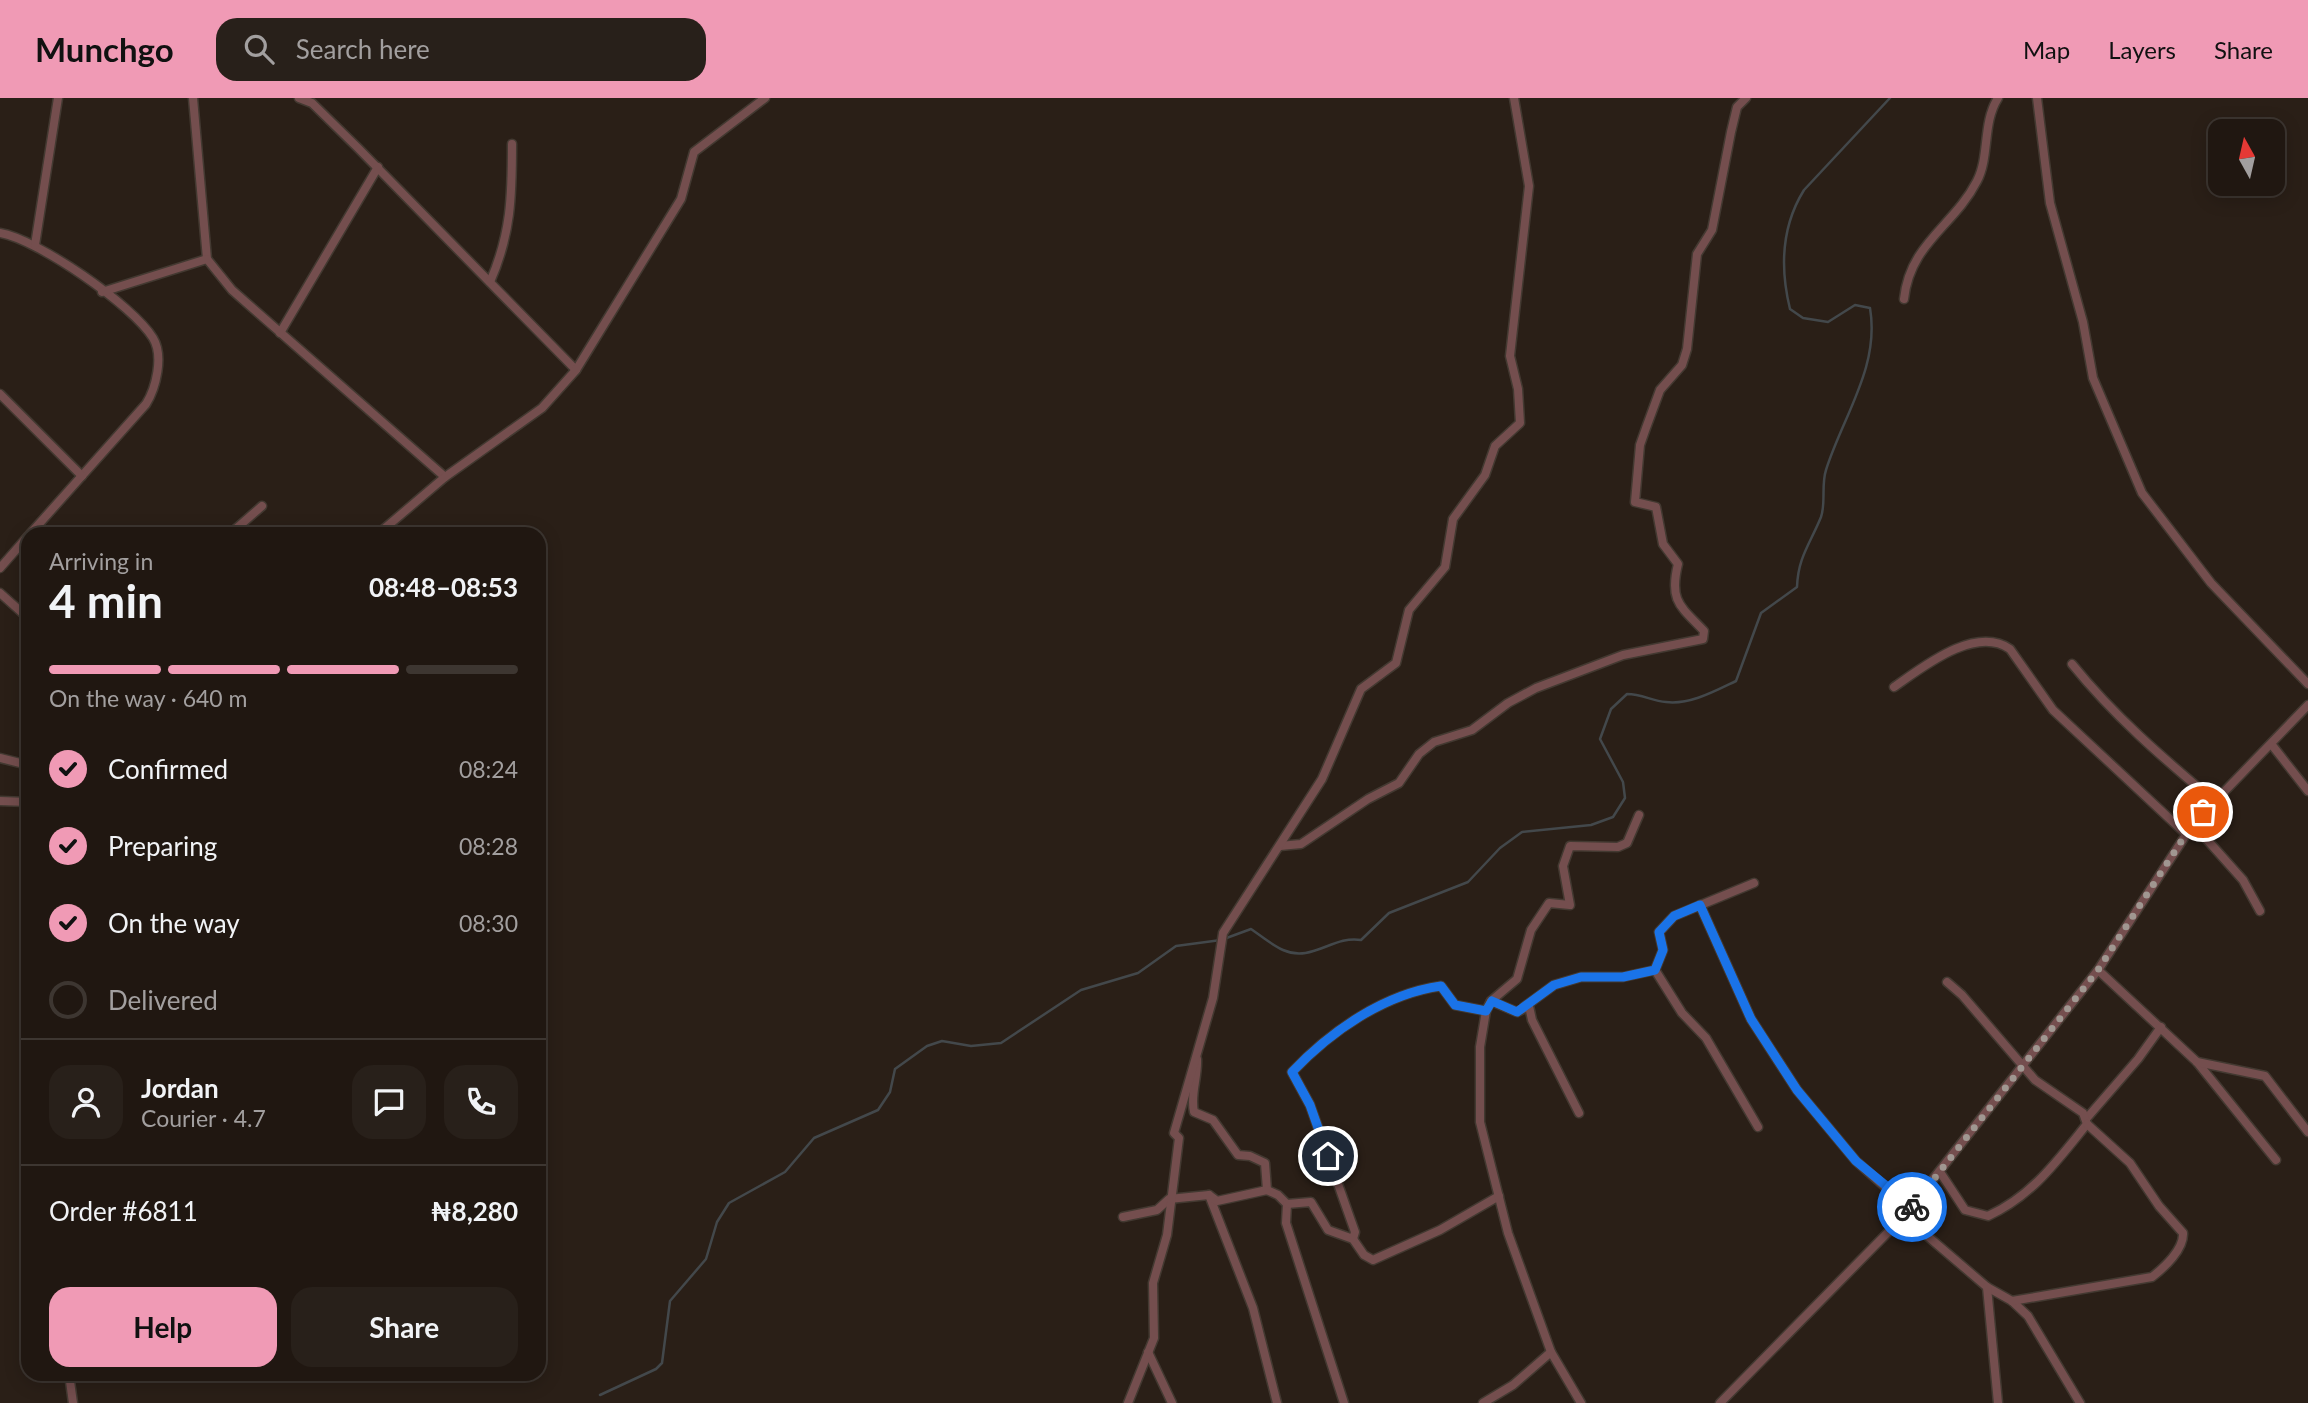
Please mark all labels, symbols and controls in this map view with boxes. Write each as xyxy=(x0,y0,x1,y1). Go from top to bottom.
search box xyxy=(216,18,706,81)
text: Munchgo xyxy=(35,29,174,69)
icon: search xyxy=(240,30,278,68)
text: Search here xyxy=(296,33,430,65)
text: Map xyxy=(2023,35,2070,64)
text: Layers xyxy=(2108,35,2176,64)
text: Share xyxy=(2214,35,2273,64)
north arrow xyxy=(2208,119,2286,196)
map controls xyxy=(2208,119,2285,196)
text: Arriving in xyxy=(49,547,153,575)
text: 08:48–08:53 xyxy=(369,571,518,603)
text: 4 min xyxy=(49,573,163,628)
text: On the way · 640 m xyxy=(49,684,248,712)
icon: check xyxy=(49,750,87,788)
text: Confirmed xyxy=(108,753,228,785)
text: 08:24 xyxy=(459,755,518,783)
pin xyxy=(2173,782,2233,842)
icon: bag xyxy=(2184,793,2222,831)
icon: check xyxy=(49,827,87,865)
text: Preparing xyxy=(108,830,217,862)
text: 08:28 xyxy=(459,832,518,860)
icon: check xyxy=(49,904,87,942)
text: On the way xyxy=(108,907,240,939)
text: 08:30 xyxy=(459,909,518,937)
text: Delivered xyxy=(108,984,218,1016)
button: person xyxy=(49,1065,123,1139)
button: chat xyxy=(352,1065,426,1139)
button: phone xyxy=(444,1065,518,1139)
text: Jordan xyxy=(141,1072,219,1104)
text: Courier · 4.7 xyxy=(141,1104,266,1132)
pin xyxy=(1298,1126,1358,1186)
icon: home xyxy=(1309,1137,1347,1175)
courier xyxy=(1877,1172,1947,1242)
icon: bike xyxy=(1893,1188,1931,1226)
text: Order #6811 xyxy=(49,1195,198,1227)
text: ₦8,280 xyxy=(431,1195,518,1227)
button: Help xyxy=(49,1287,277,1367)
button: Share xyxy=(291,1287,518,1367)

